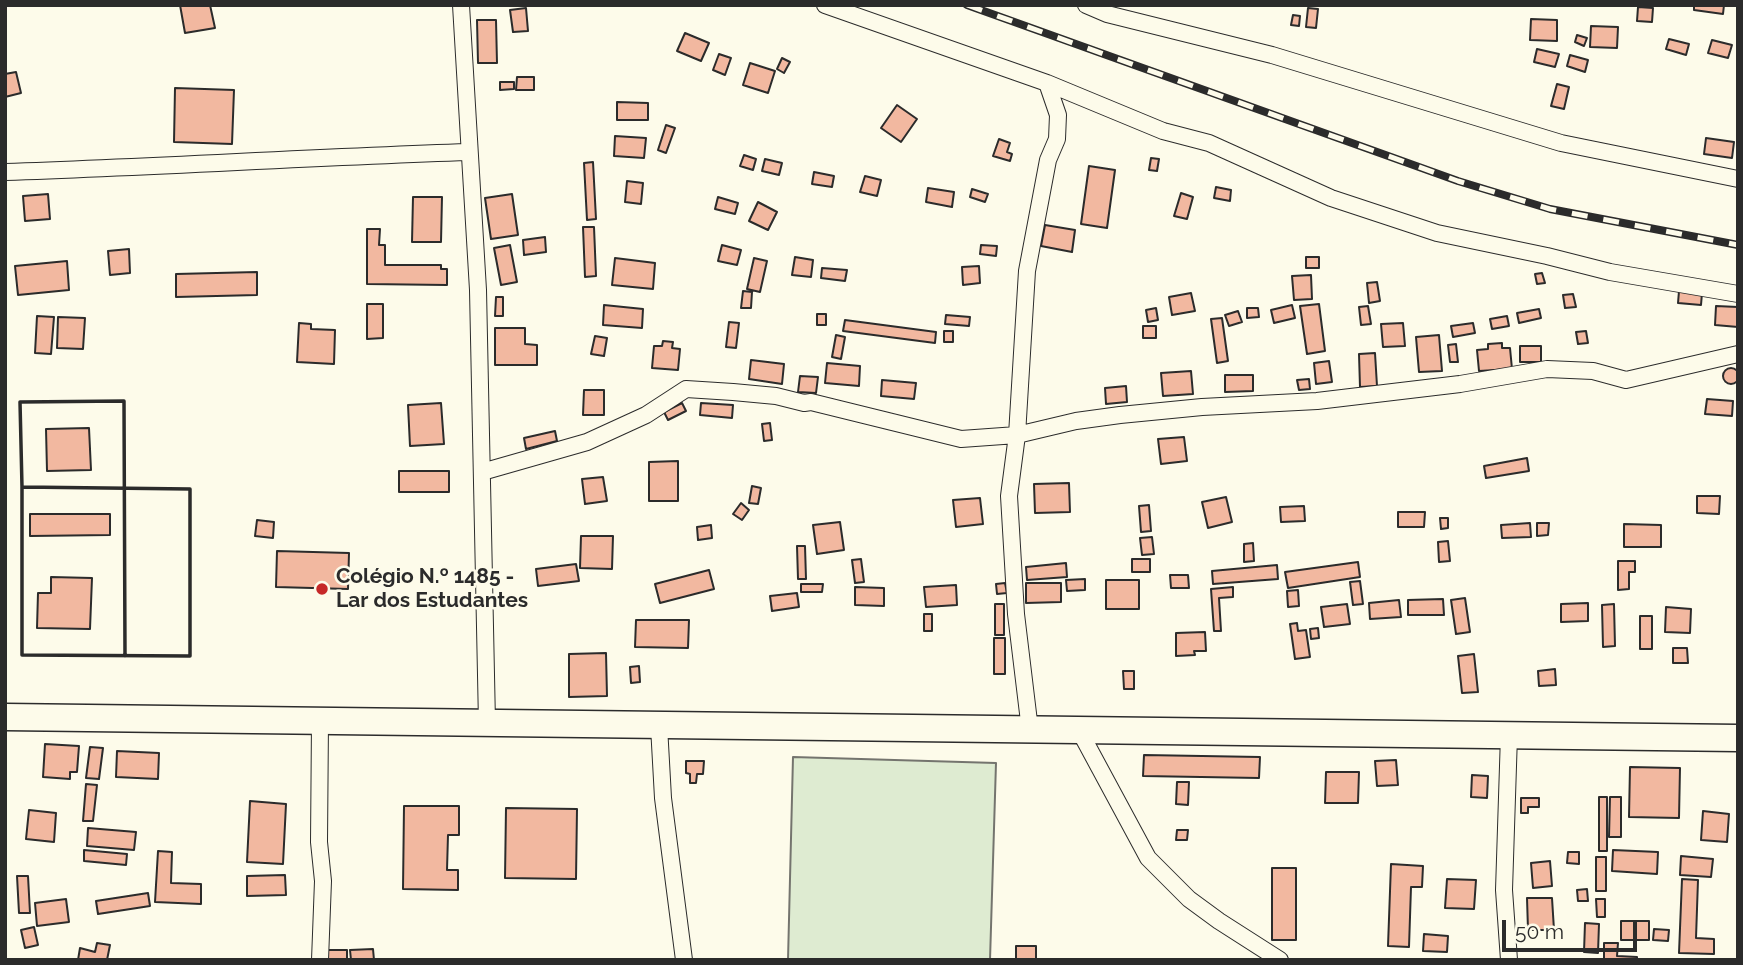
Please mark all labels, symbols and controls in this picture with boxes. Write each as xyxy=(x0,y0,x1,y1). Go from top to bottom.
place label: Colégio N.º 1485 - Lar dos Estudantes xyxy=(336,564,528,614)
marker: Colégio N.º 1485 - Lar dos Estudantes xyxy=(314,581,330,597)
scale bar xyxy=(1505,906,1640,950)
text: 50 m xyxy=(1515,919,1564,944)

